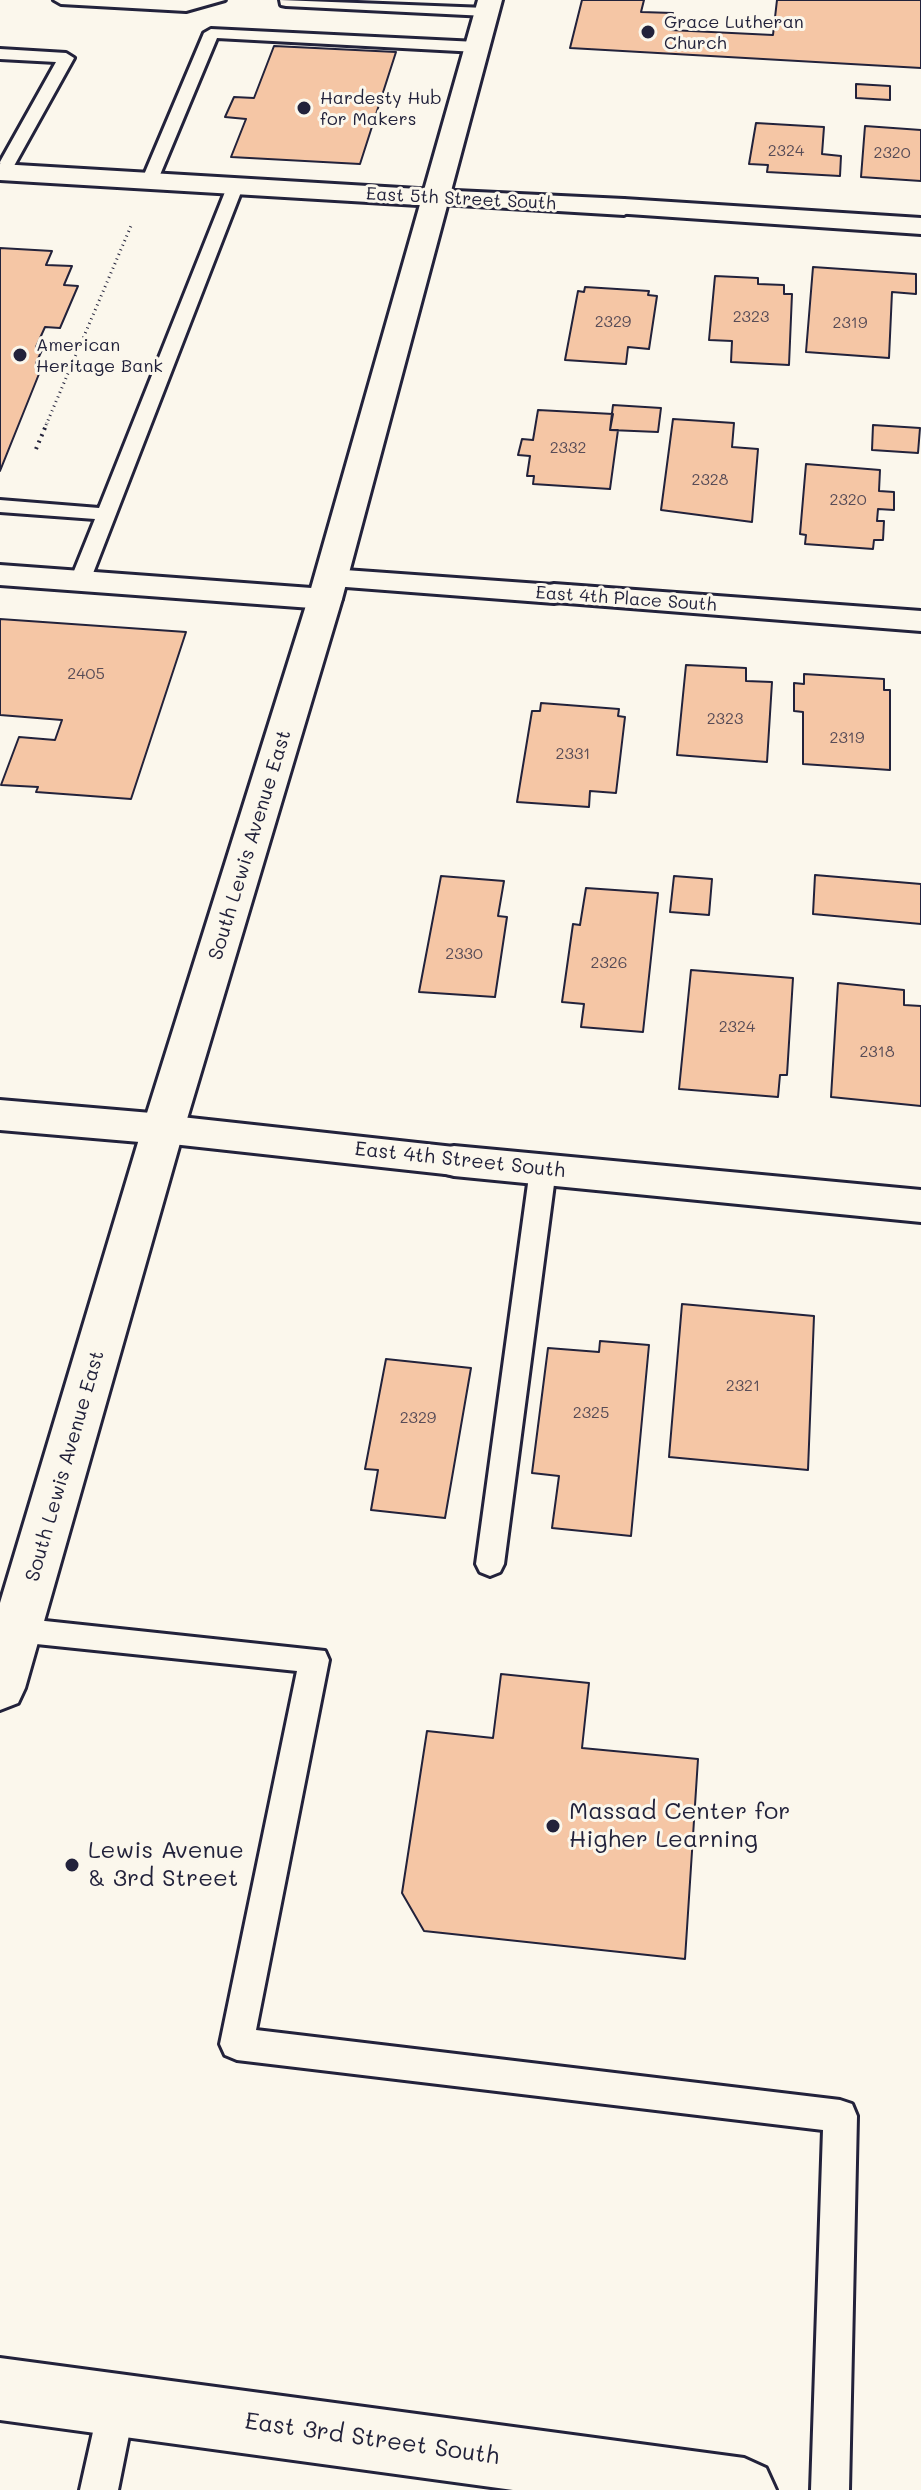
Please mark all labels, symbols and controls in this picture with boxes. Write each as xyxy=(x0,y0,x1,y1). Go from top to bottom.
place label: Grace Lutheran Church xyxy=(664,11,804,54)
marker: Grace Lutheran Church xyxy=(639,23,657,41)
place label: Hardesty Hub for Makers xyxy=(320,87,442,130)
marker: Hardesty Hub for Makers xyxy=(295,99,313,117)
house number: 2324 xyxy=(768,141,804,161)
house number: 2320 xyxy=(873,143,911,163)
street label: East 5th Street South xyxy=(366,183,556,215)
house number: 2323 xyxy=(733,307,769,327)
house number: 2329 xyxy=(595,312,631,332)
house number: 2319 xyxy=(833,313,867,333)
place label: American Heritage Bank xyxy=(36,334,163,376)
marker: American Heritage Bank xyxy=(11,346,29,364)
house number: 2332 xyxy=(550,438,586,458)
house number: 2328 xyxy=(692,470,728,490)
house number: 2320 xyxy=(829,490,867,510)
street label: East 4th Place South xyxy=(535,582,717,616)
house number: 2405 xyxy=(67,664,105,684)
house number: 2323 xyxy=(707,709,743,729)
street label: South Lewis Avenue East xyxy=(204,727,296,963)
house number: 2319 xyxy=(830,728,864,748)
house number: 2331 xyxy=(556,744,590,764)
house number: 2330 xyxy=(445,944,483,964)
house number: 2326 xyxy=(591,953,627,973)
house number: 2324 xyxy=(719,1017,755,1037)
house number: 2318 xyxy=(859,1042,895,1062)
street label: East 4th Street South xyxy=(354,1137,566,1183)
street label: South Lewis Avenue East xyxy=(20,1348,110,1584)
house number: 2321 xyxy=(726,1376,760,1396)
house number: 2325 xyxy=(573,1403,609,1423)
house number: 2329 xyxy=(400,1408,436,1428)
place label: Massad Center for Higher Learning xyxy=(569,1798,790,1854)
marker: Massad Center for Higher Learning xyxy=(544,1817,562,1835)
place label: Lewis Avenue & 3rd Street xyxy=(88,1837,244,1893)
marker: Lewis Avenue & 3rd Street xyxy=(63,1856,81,1874)
street label: East 3rd Street South xyxy=(243,2407,501,2471)

